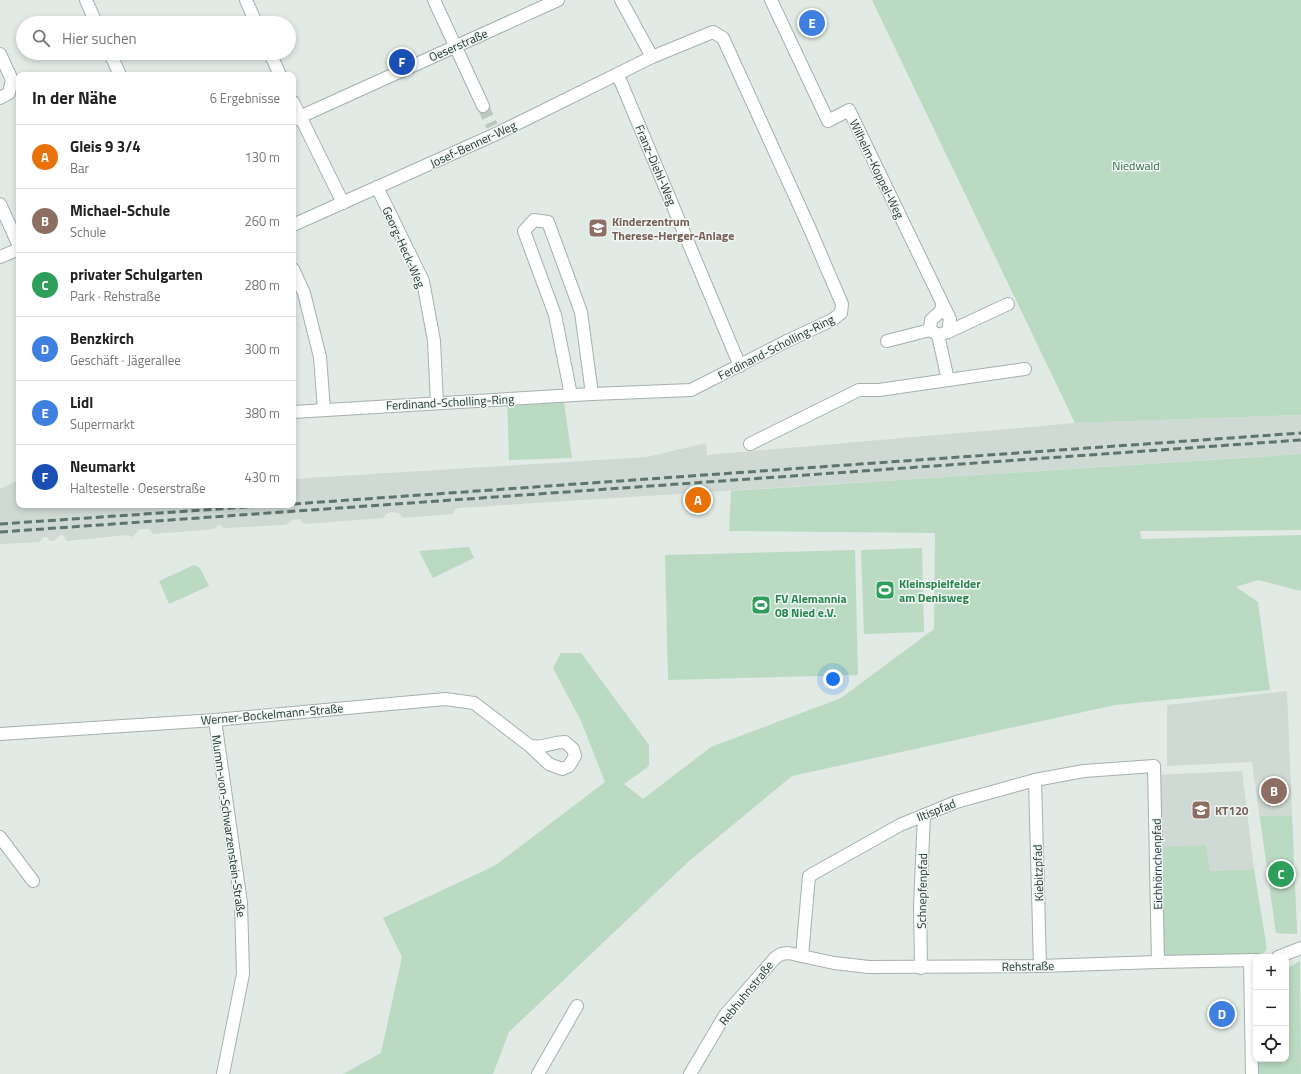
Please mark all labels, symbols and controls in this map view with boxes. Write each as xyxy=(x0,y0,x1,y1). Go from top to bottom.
pin: E xyxy=(799,8,825,38)
search box xyxy=(16,16,296,60)
street label: Oeserstraße xyxy=(426,24,490,66)
icon: search xyxy=(30,27,52,49)
text: Hier suchen xyxy=(62,27,137,50)
pin: F xyxy=(389,47,415,77)
text: In der Nähe xyxy=(32,85,117,111)
text: 6 Ergebnisse xyxy=(210,88,280,108)
street label: Josef-Benner-Weg xyxy=(426,116,520,172)
street label: Wilhelm-Koppel-Weg xyxy=(845,116,909,222)
street label: Franz-Diehl-Weg xyxy=(630,122,682,208)
text: Gleis 9 3/4 xyxy=(70,135,141,158)
text: A xyxy=(41,147,49,167)
text: 130 m xyxy=(244,147,280,167)
park label: Niedwald xyxy=(1112,156,1160,175)
text: Bar xyxy=(70,158,89,178)
text: Michael-Schule xyxy=(70,199,170,222)
street label: Georg-Heck-Weg xyxy=(378,203,430,291)
text: B xyxy=(41,211,49,231)
text: 260 m xyxy=(244,211,280,231)
place label: Kinderzentrum Therese-Herger-Anlage xyxy=(612,212,734,245)
school or university icon: Kinderzentrum Therese-Herger-Anlage xyxy=(587,217,609,239)
text: Schule xyxy=(70,222,106,242)
text: privater Schulgarten xyxy=(70,263,203,286)
text: C xyxy=(41,275,49,295)
text: 280 m xyxy=(244,275,280,295)
text: Park · Rehstraße xyxy=(70,286,161,306)
street label: Ferdinand-Scholling-Ring xyxy=(715,309,837,385)
text: Benzkirch xyxy=(70,327,134,350)
text: D xyxy=(41,339,49,359)
text: 300 m xyxy=(244,339,280,359)
text: Geschäft · Jägerallee xyxy=(70,350,181,370)
street label: Ferdinand-Scholling-Ring xyxy=(385,389,515,415)
text: Lidl xyxy=(70,391,93,414)
text: E xyxy=(41,403,49,423)
text: 380 m xyxy=(244,403,280,423)
text: Supermarkt xyxy=(70,414,135,434)
text: Neumarkt xyxy=(70,455,135,478)
text: F xyxy=(42,467,48,487)
text: 430 m xyxy=(244,467,280,487)
text: Haltestelle · Oeserstraße xyxy=(70,478,206,498)
pin: A xyxy=(685,485,711,515)
place label: Kleinspielfelder am Denisweg xyxy=(899,574,981,607)
sports icon: Kleinspielfelder am Denisweg xyxy=(874,579,896,601)
place label: FV Alemannia 08 Nied e.V. xyxy=(775,589,847,622)
sports icon: FV Alemannia 08 Nied e.V. xyxy=(750,594,772,616)
your location xyxy=(823,669,843,689)
street label: Werner-Bockelmann-Straße xyxy=(200,698,344,730)
street label: Mumm-von-Schwarzenstein-Straße xyxy=(207,734,251,918)
pin: B xyxy=(1261,776,1287,806)
street label: Iltispfad xyxy=(914,794,958,826)
school or university icon: KT120 xyxy=(1190,799,1212,821)
place label: KT120 xyxy=(1215,801,1249,820)
street label: Eichhörnchenpfad xyxy=(1147,818,1167,910)
street label: Kiebitzpfad xyxy=(1028,844,1048,902)
street label: Schnepfenpfad xyxy=(912,853,932,929)
pin: C xyxy=(1268,859,1294,889)
map controls xyxy=(1253,954,1289,1062)
button: + xyxy=(1253,954,1289,990)
street label: Rehstraße xyxy=(1001,956,1055,976)
street label: Rebhuhnstraße xyxy=(714,957,778,1029)
button: − xyxy=(1253,990,1289,1026)
pin: D xyxy=(1209,999,1235,1029)
button: locate xyxy=(1253,1026,1289,1062)

